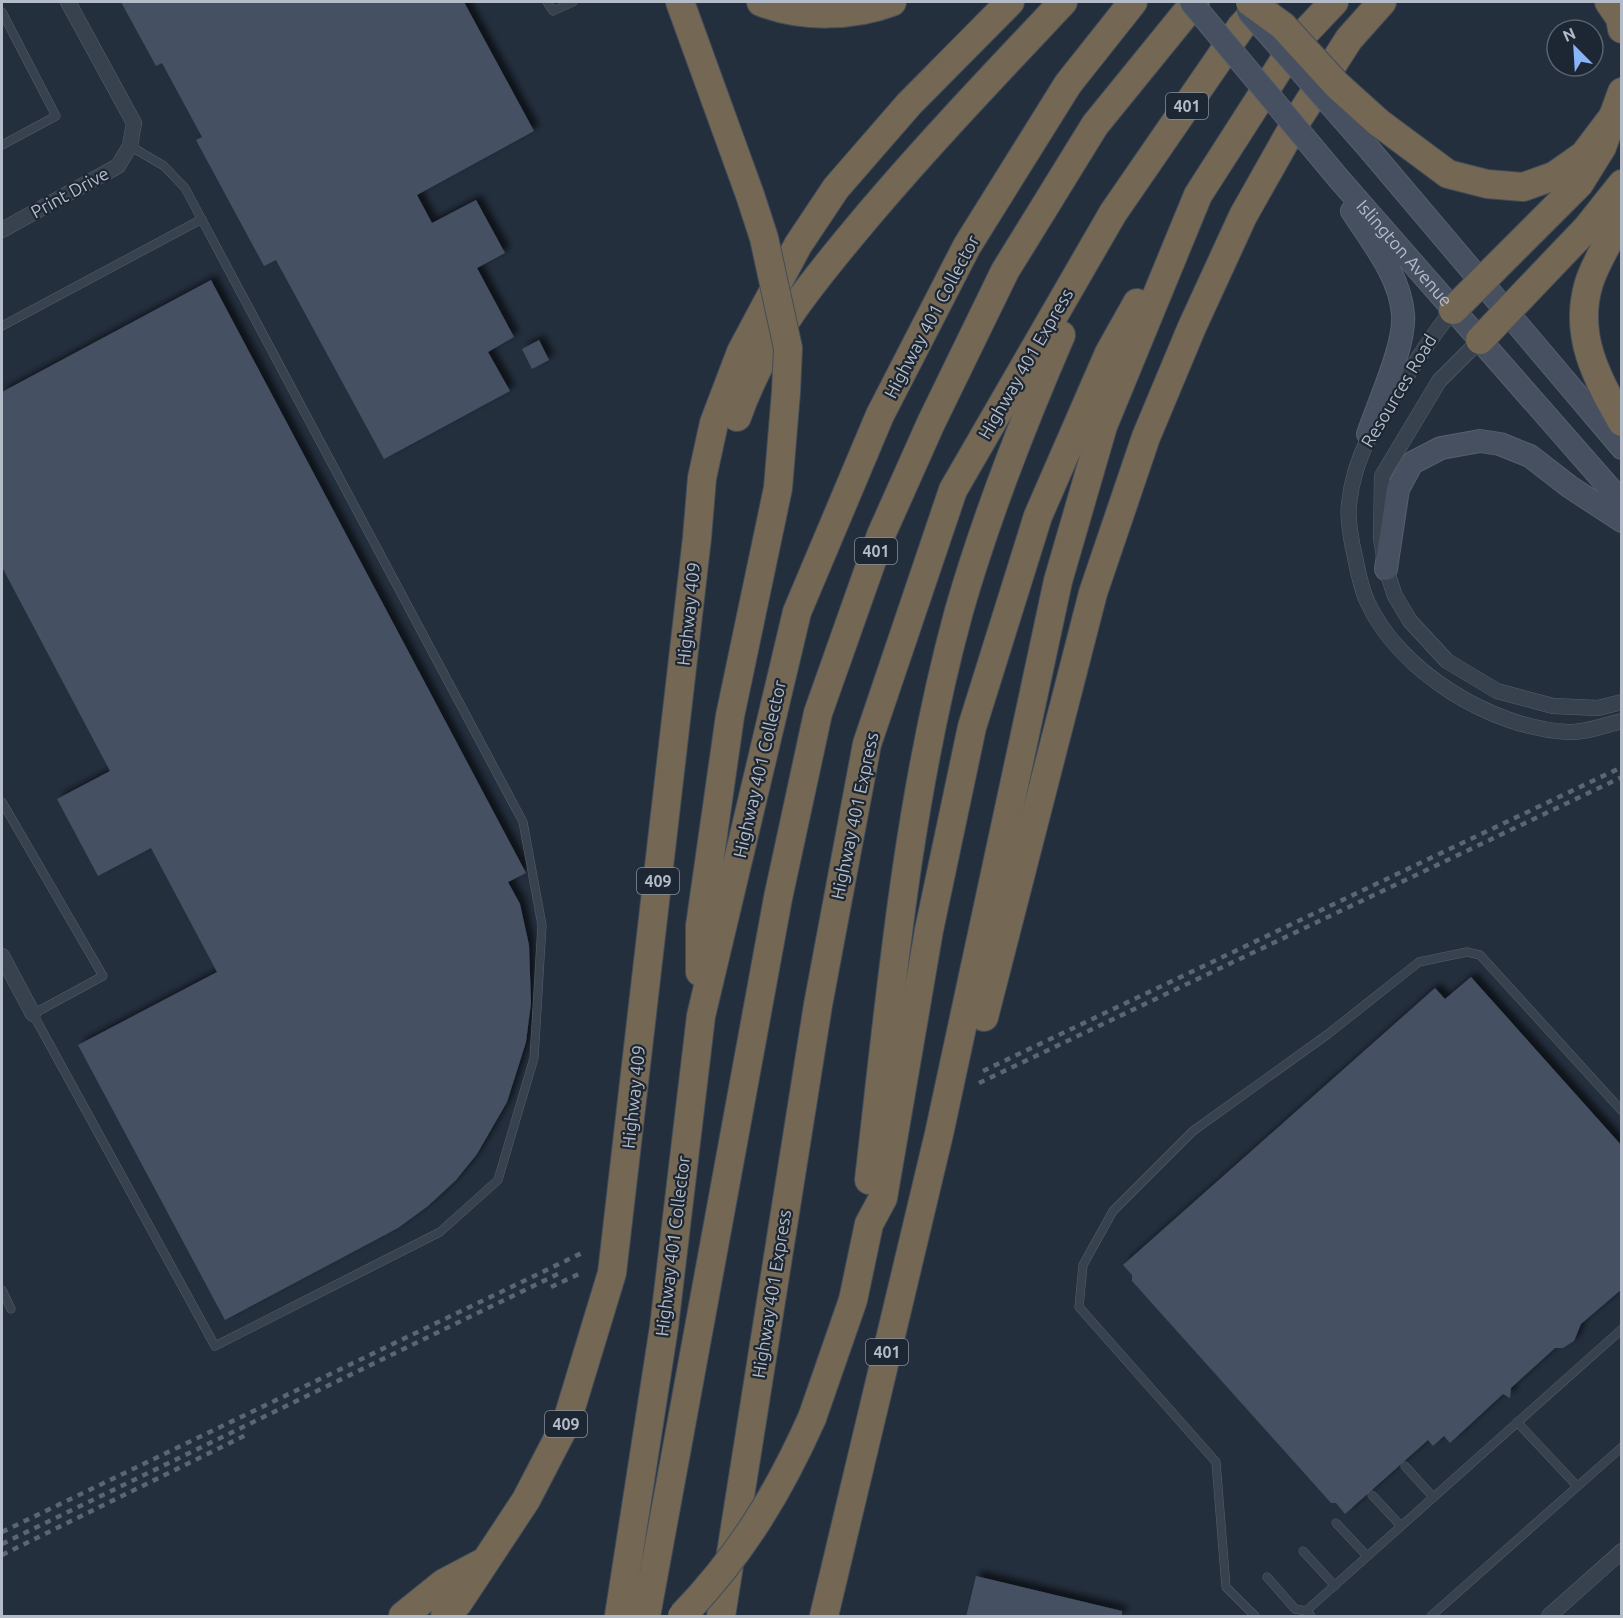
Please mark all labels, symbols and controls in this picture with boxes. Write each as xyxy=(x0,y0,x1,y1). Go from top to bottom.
north arrow xyxy=(1545,18,1605,78)
text: N xyxy=(1560,24,1578,45)
road number: 401 xyxy=(1166,93,1208,119)
street label: Print Drive xyxy=(27,163,112,222)
street label: Islington Avenue xyxy=(1353,196,1457,310)
street label: Highway 401 Collector xyxy=(880,231,983,401)
street label: Highway 401 Express xyxy=(974,285,1076,442)
street label: Resources Road xyxy=(1357,330,1440,451)
road number: 401 xyxy=(855,538,897,564)
street label: Highway 409 xyxy=(673,561,703,667)
street label: Highway 401 Collector xyxy=(729,678,789,860)
street label: Highway 401 Express xyxy=(827,730,882,901)
road number: 409 xyxy=(637,868,679,894)
street label: Highway 409 xyxy=(618,1044,648,1150)
street label: Highway 401 Collector xyxy=(651,1154,693,1337)
street label: Highway 401 Express xyxy=(748,1208,794,1380)
road number: 401 xyxy=(866,1339,908,1365)
road number: 409 xyxy=(545,1411,587,1437)

